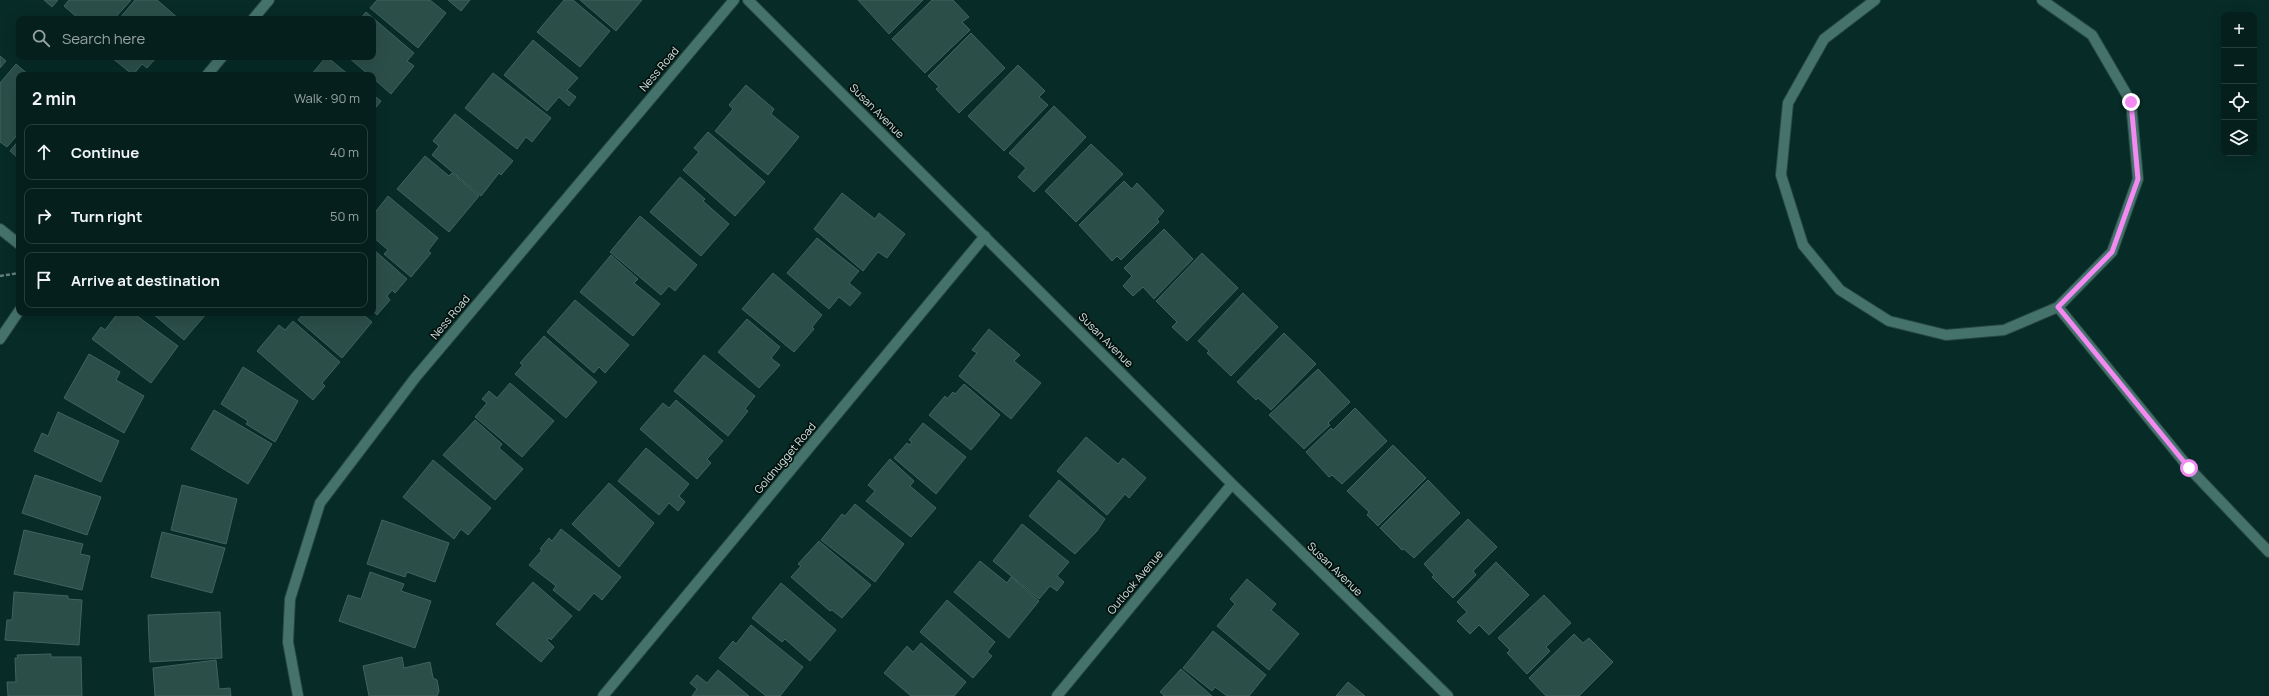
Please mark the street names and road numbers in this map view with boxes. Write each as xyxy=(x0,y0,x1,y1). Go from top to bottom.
street label: Ness Road xyxy=(636,43,682,94)
street label: Susan Avenue xyxy=(847,80,908,142)
street label: Ness Road xyxy=(427,291,473,342)
street label: Susan Avenue xyxy=(1076,309,1137,371)
street label: Goldnugget Road xyxy=(750,419,819,496)
street label: Susan Avenue xyxy=(1304,538,1367,599)
street label: Outlook Avenue xyxy=(1103,546,1166,617)

